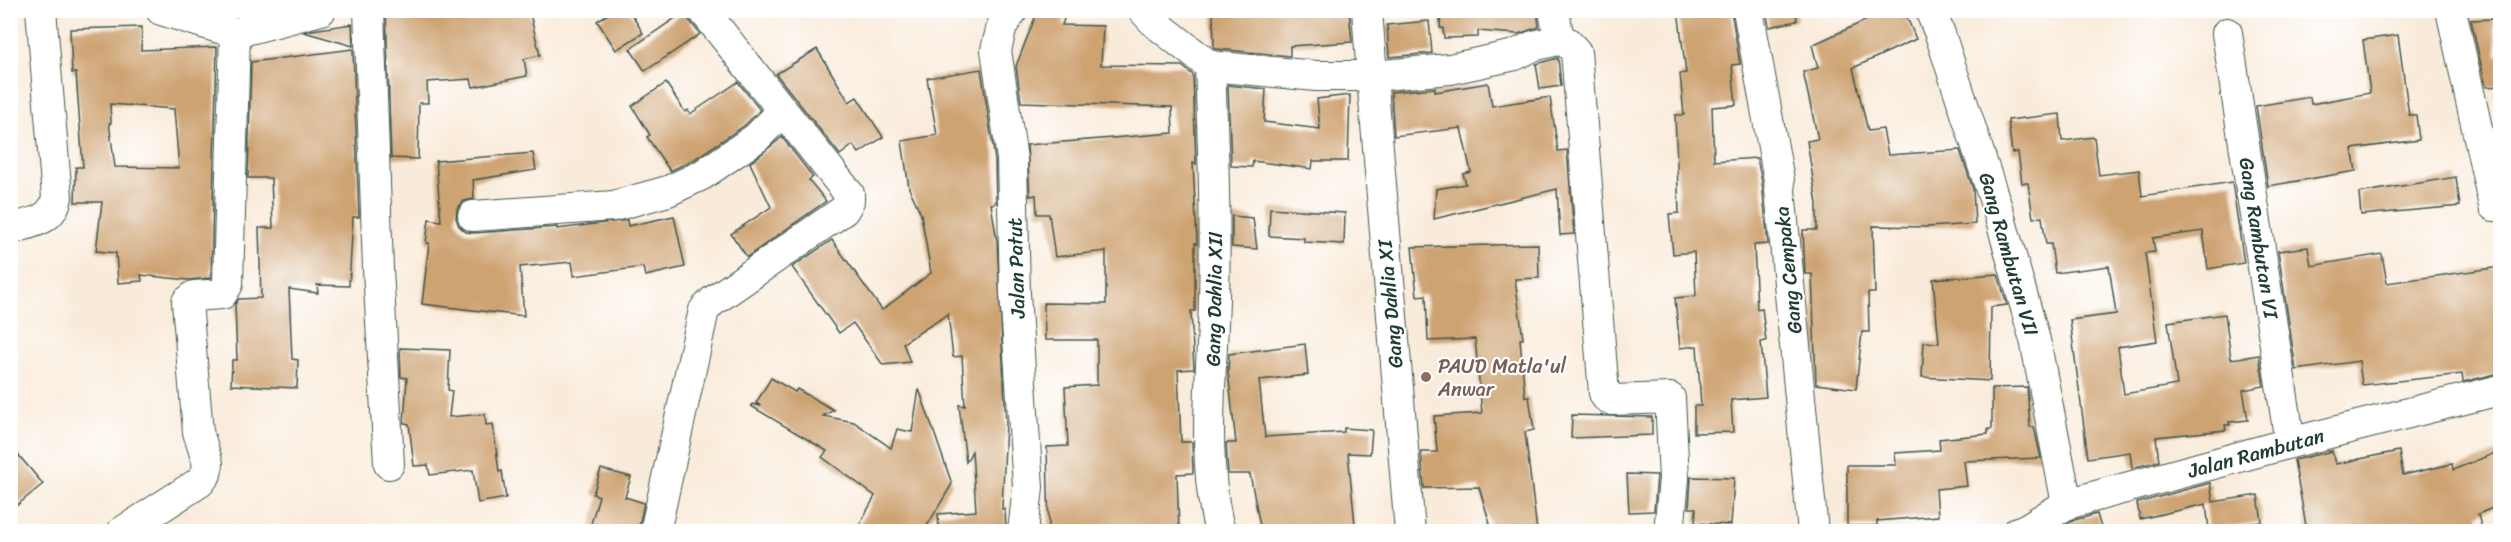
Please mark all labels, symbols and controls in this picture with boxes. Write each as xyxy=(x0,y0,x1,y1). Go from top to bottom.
street label: Gang Rambutan VI xyxy=(2229,155,2289,322)
street label: Gang Rambutan VII xyxy=(1968,168,2049,340)
street label: Gang Cempaka xyxy=(1764,204,1813,335)
street label: Jalan Patut xyxy=(997,217,1036,320)
street label: Gang Dahlia XII xyxy=(1196,231,1233,367)
street label: Gang Dahlia XI xyxy=(1367,237,1414,370)
place label: PAUD Matla'ul Anwar xyxy=(1437,349,1567,407)
marker: PAUD Matla'ul Anwar xyxy=(1419,370,1433,384)
street label: Jalan Rambutan xyxy=(2183,418,2328,489)

